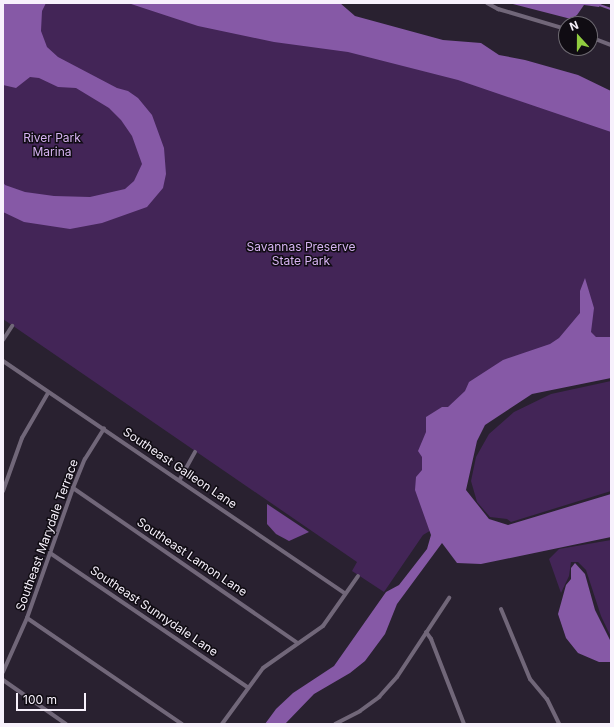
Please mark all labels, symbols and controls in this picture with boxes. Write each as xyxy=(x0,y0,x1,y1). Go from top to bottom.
north arrow xyxy=(558,16,598,56)
text: N xyxy=(568,18,580,34)
park label: River Park Marina xyxy=(23,131,81,159)
park label: Savannas Preserve State Park xyxy=(247,240,355,268)
street label: Southeast Galleon Lane xyxy=(120,424,240,512)
street label: Southeast Marydale Terrace xyxy=(13,457,81,613)
street label: Southeast Lamon Lane xyxy=(134,515,250,599)
street label: Southeast Sunnydale Lane xyxy=(87,563,221,659)
scale bar xyxy=(18,685,88,711)
text: 100 m xyxy=(23,692,57,707)

